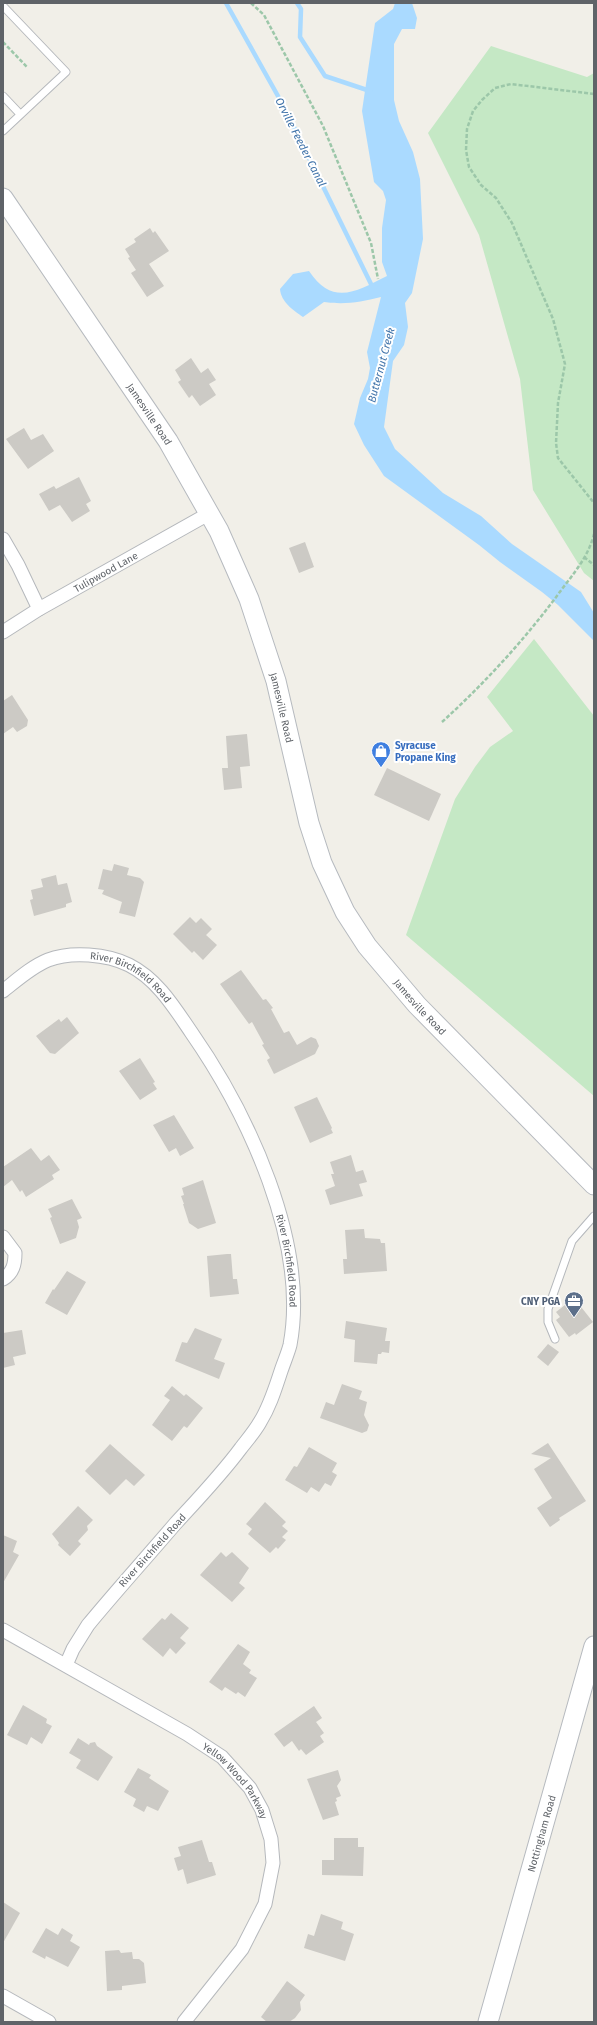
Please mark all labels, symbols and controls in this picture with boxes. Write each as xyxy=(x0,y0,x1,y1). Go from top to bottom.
water label: Orville Feeder Canal xyxy=(272,95,329,189)
water label: Butternut Creek xyxy=(365,326,398,404)
street label: Jamesville Road xyxy=(124,381,174,447)
street label: Tulipwood Lane xyxy=(72,550,140,595)
street label: Jamesville Road xyxy=(267,671,295,744)
shop icon: Syracuse Propane King xyxy=(370,740,392,768)
place label: Syracuse Propane King xyxy=(395,740,456,764)
street label: River Birchfield Road xyxy=(90,950,173,1005)
street label: Jamesville Road xyxy=(391,977,448,1038)
street label: River Birchfield Road xyxy=(273,1213,299,1308)
office icon: CNY PGA xyxy=(563,1290,585,1318)
place label: CNY PGA xyxy=(521,1296,561,1308)
street label: River Birchfield Road xyxy=(117,1512,189,1590)
street label: Yellow Wood Parkway xyxy=(200,1741,269,1820)
street label: Nottingham Road xyxy=(526,1794,559,1874)

